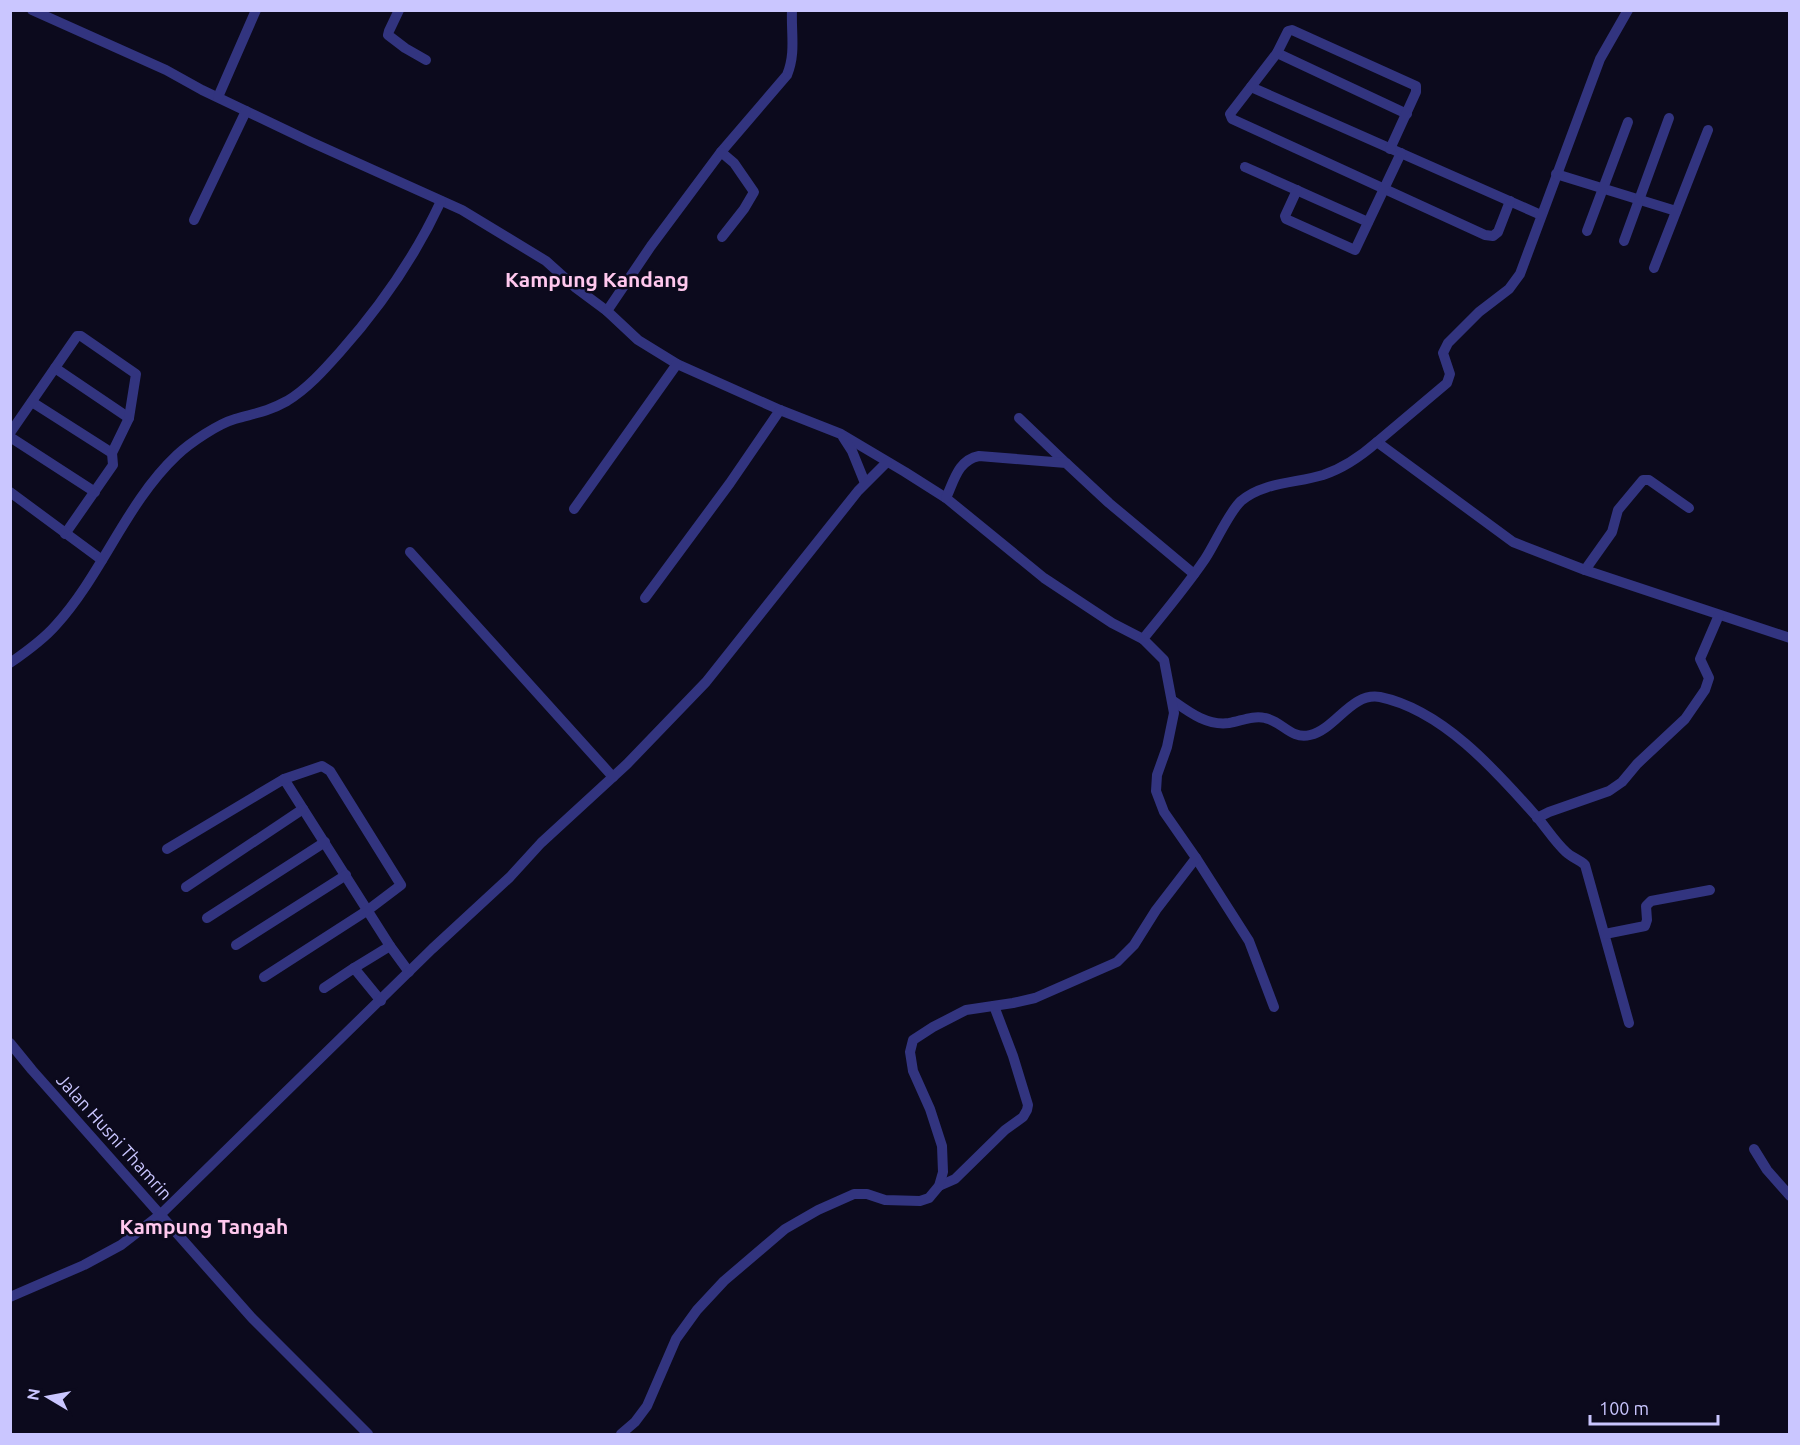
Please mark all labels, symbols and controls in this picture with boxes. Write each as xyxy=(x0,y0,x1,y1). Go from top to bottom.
district label: Kampung Kandang xyxy=(505,267,689,291)
street label: Jalan Husni Thamrin xyxy=(53,1069,177,1203)
district label: Kampung Tangah xyxy=(120,1214,288,1238)
north arrow xyxy=(18,1367,78,1427)
text: N xyxy=(23,1387,43,1402)
scale bar xyxy=(1590,1388,1718,1426)
text: 100 m xyxy=(1599,1398,1649,1418)

